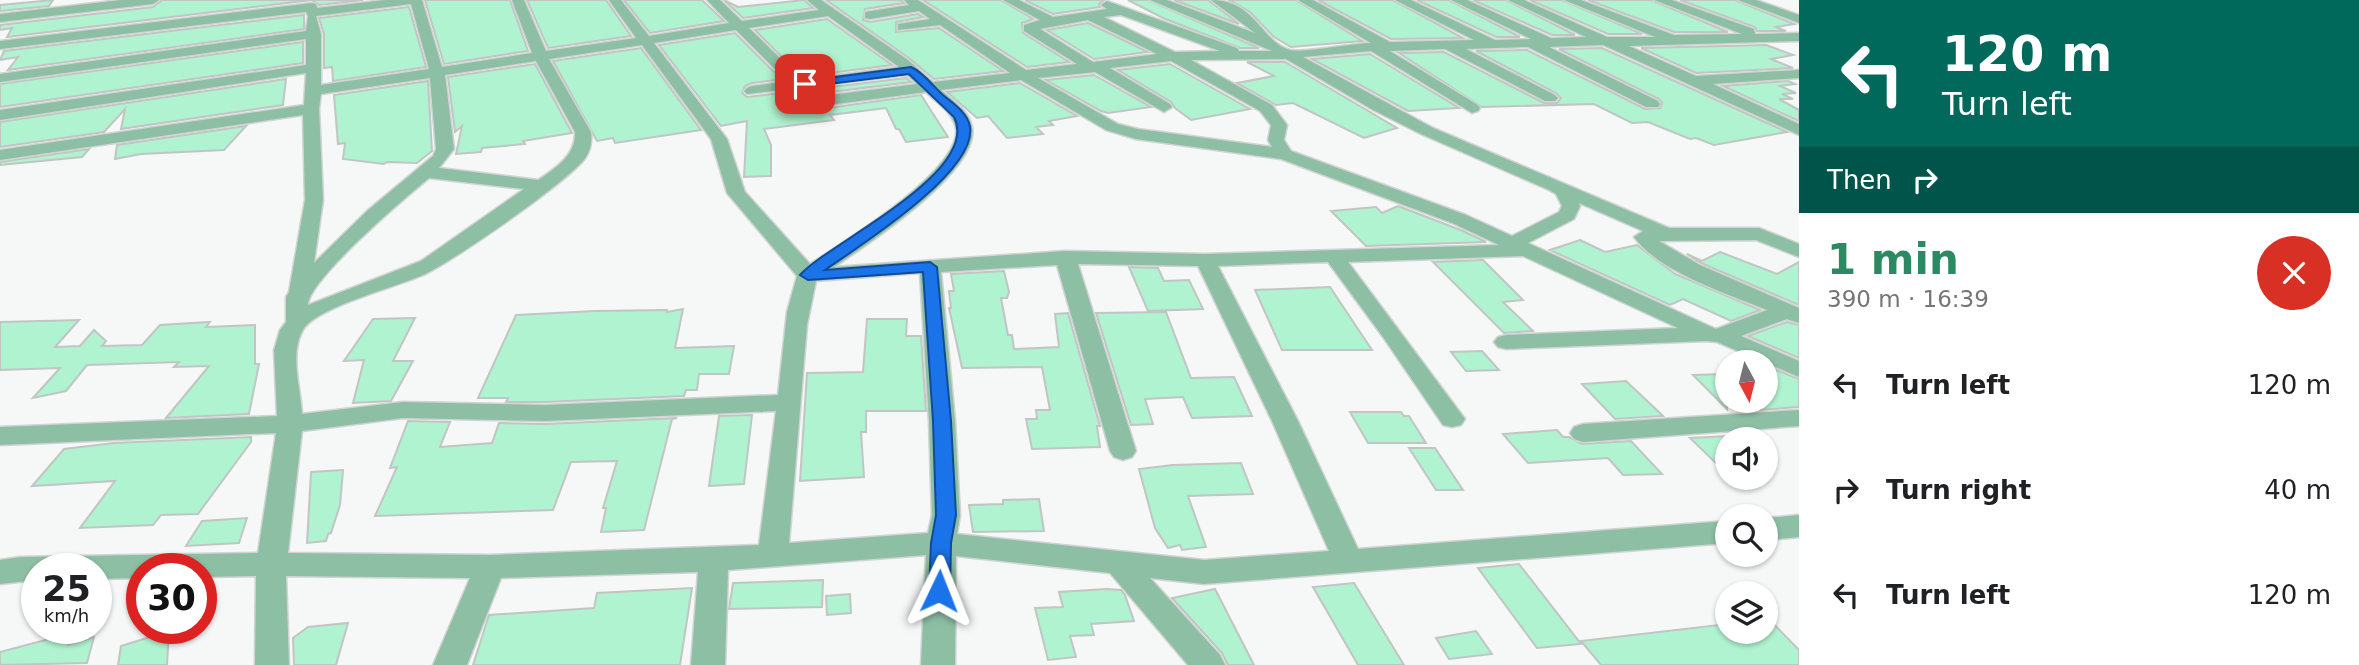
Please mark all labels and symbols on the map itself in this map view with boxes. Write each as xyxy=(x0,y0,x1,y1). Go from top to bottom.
pin xyxy=(775,54,835,114)
north arrow xyxy=(1715,350,1778,413)
speed limit sign: 30 xyxy=(126,553,217,644)
position arrow xyxy=(902,554,976,628)

